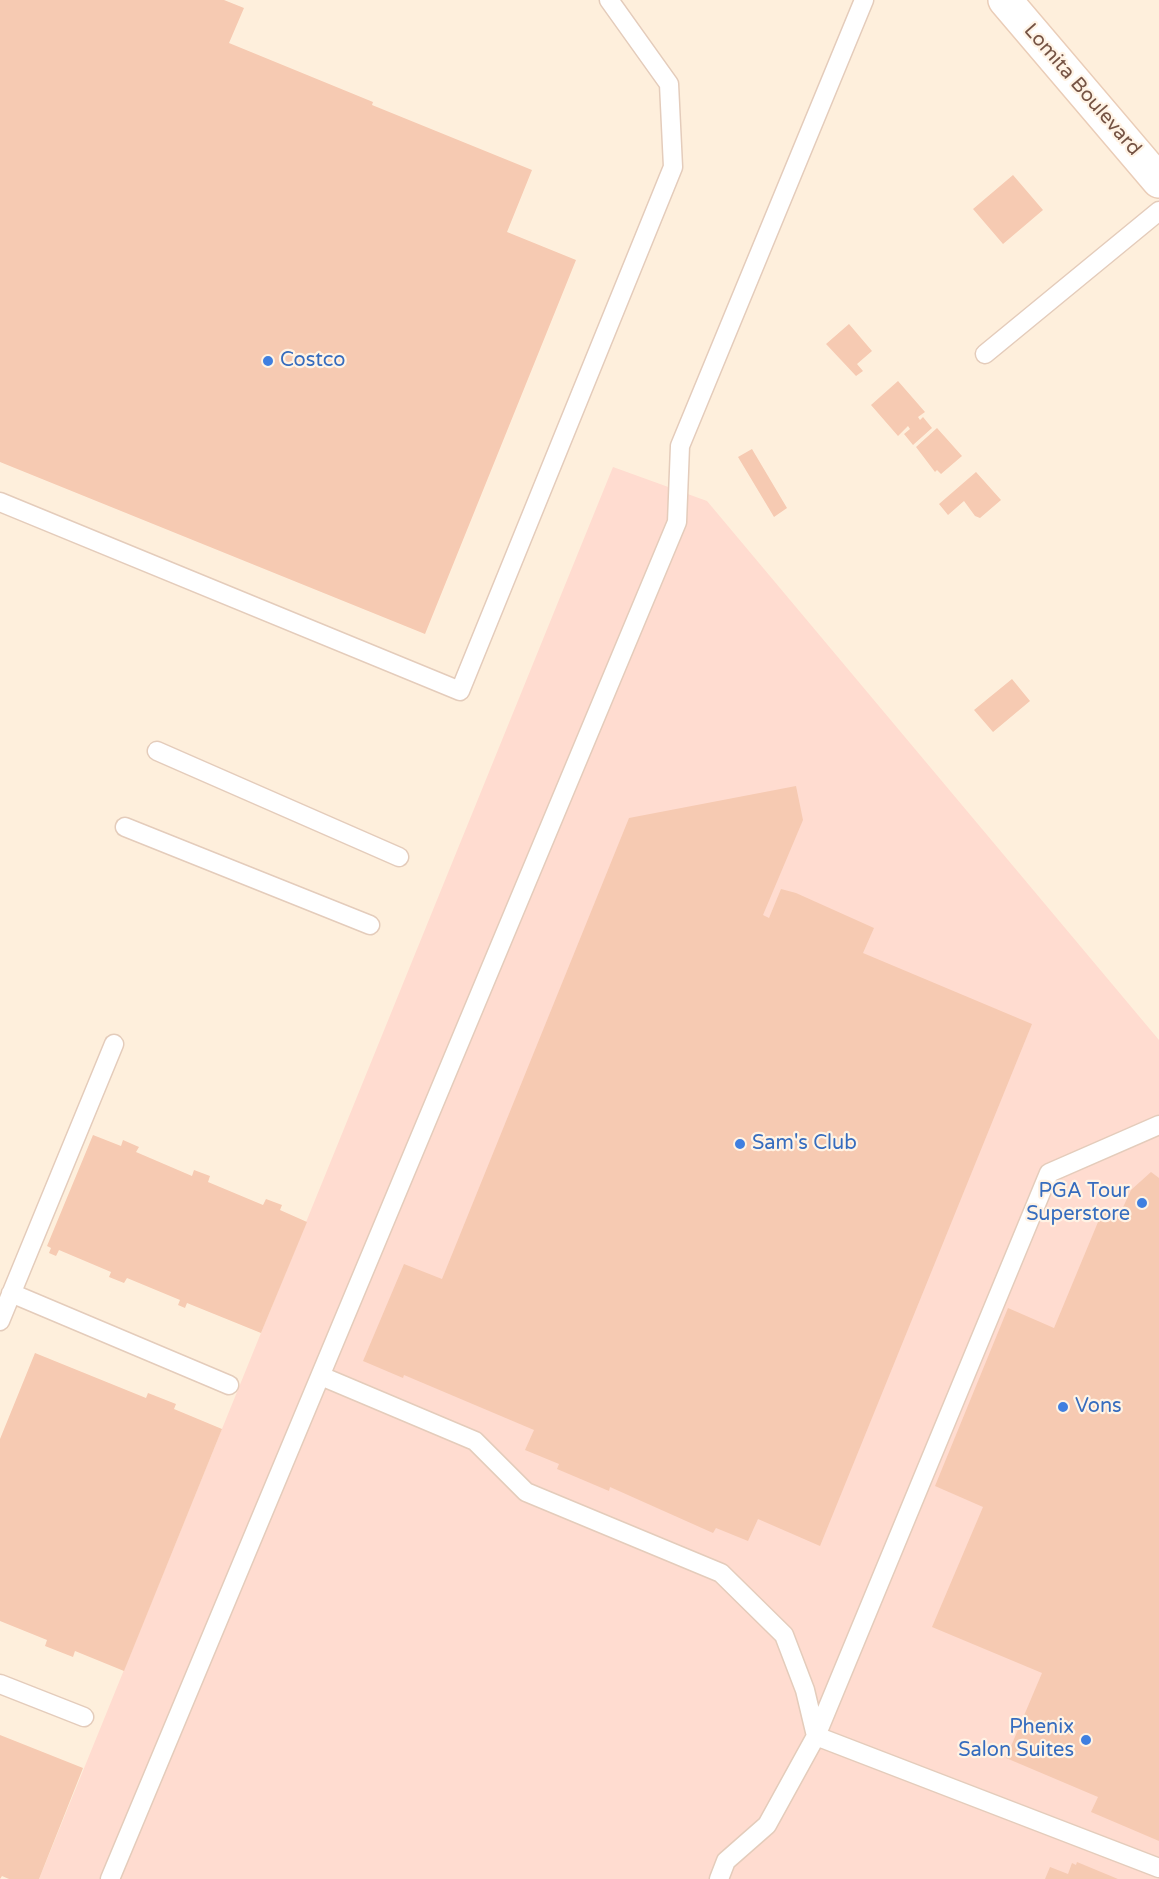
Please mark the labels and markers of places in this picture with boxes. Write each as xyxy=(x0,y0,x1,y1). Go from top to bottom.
place label: Costco xyxy=(280,349,345,373)
marker: Costco xyxy=(261,354,275,368)
place label: Sam's Club xyxy=(752,1132,857,1156)
marker: Sam's Club xyxy=(733,1137,747,1151)
place label: PGA Tour Superstore xyxy=(1026,1180,1130,1227)
marker: PGA Tour Superstore xyxy=(1135,1196,1149,1210)
place label: Vons xyxy=(1075,1395,1122,1419)
marker: Vons xyxy=(1056,1400,1070,1414)
place label: Phenix Salon Suites xyxy=(958,1716,1074,1763)
marker: Phenix Salon Suites xyxy=(1079,1733,1093,1747)

